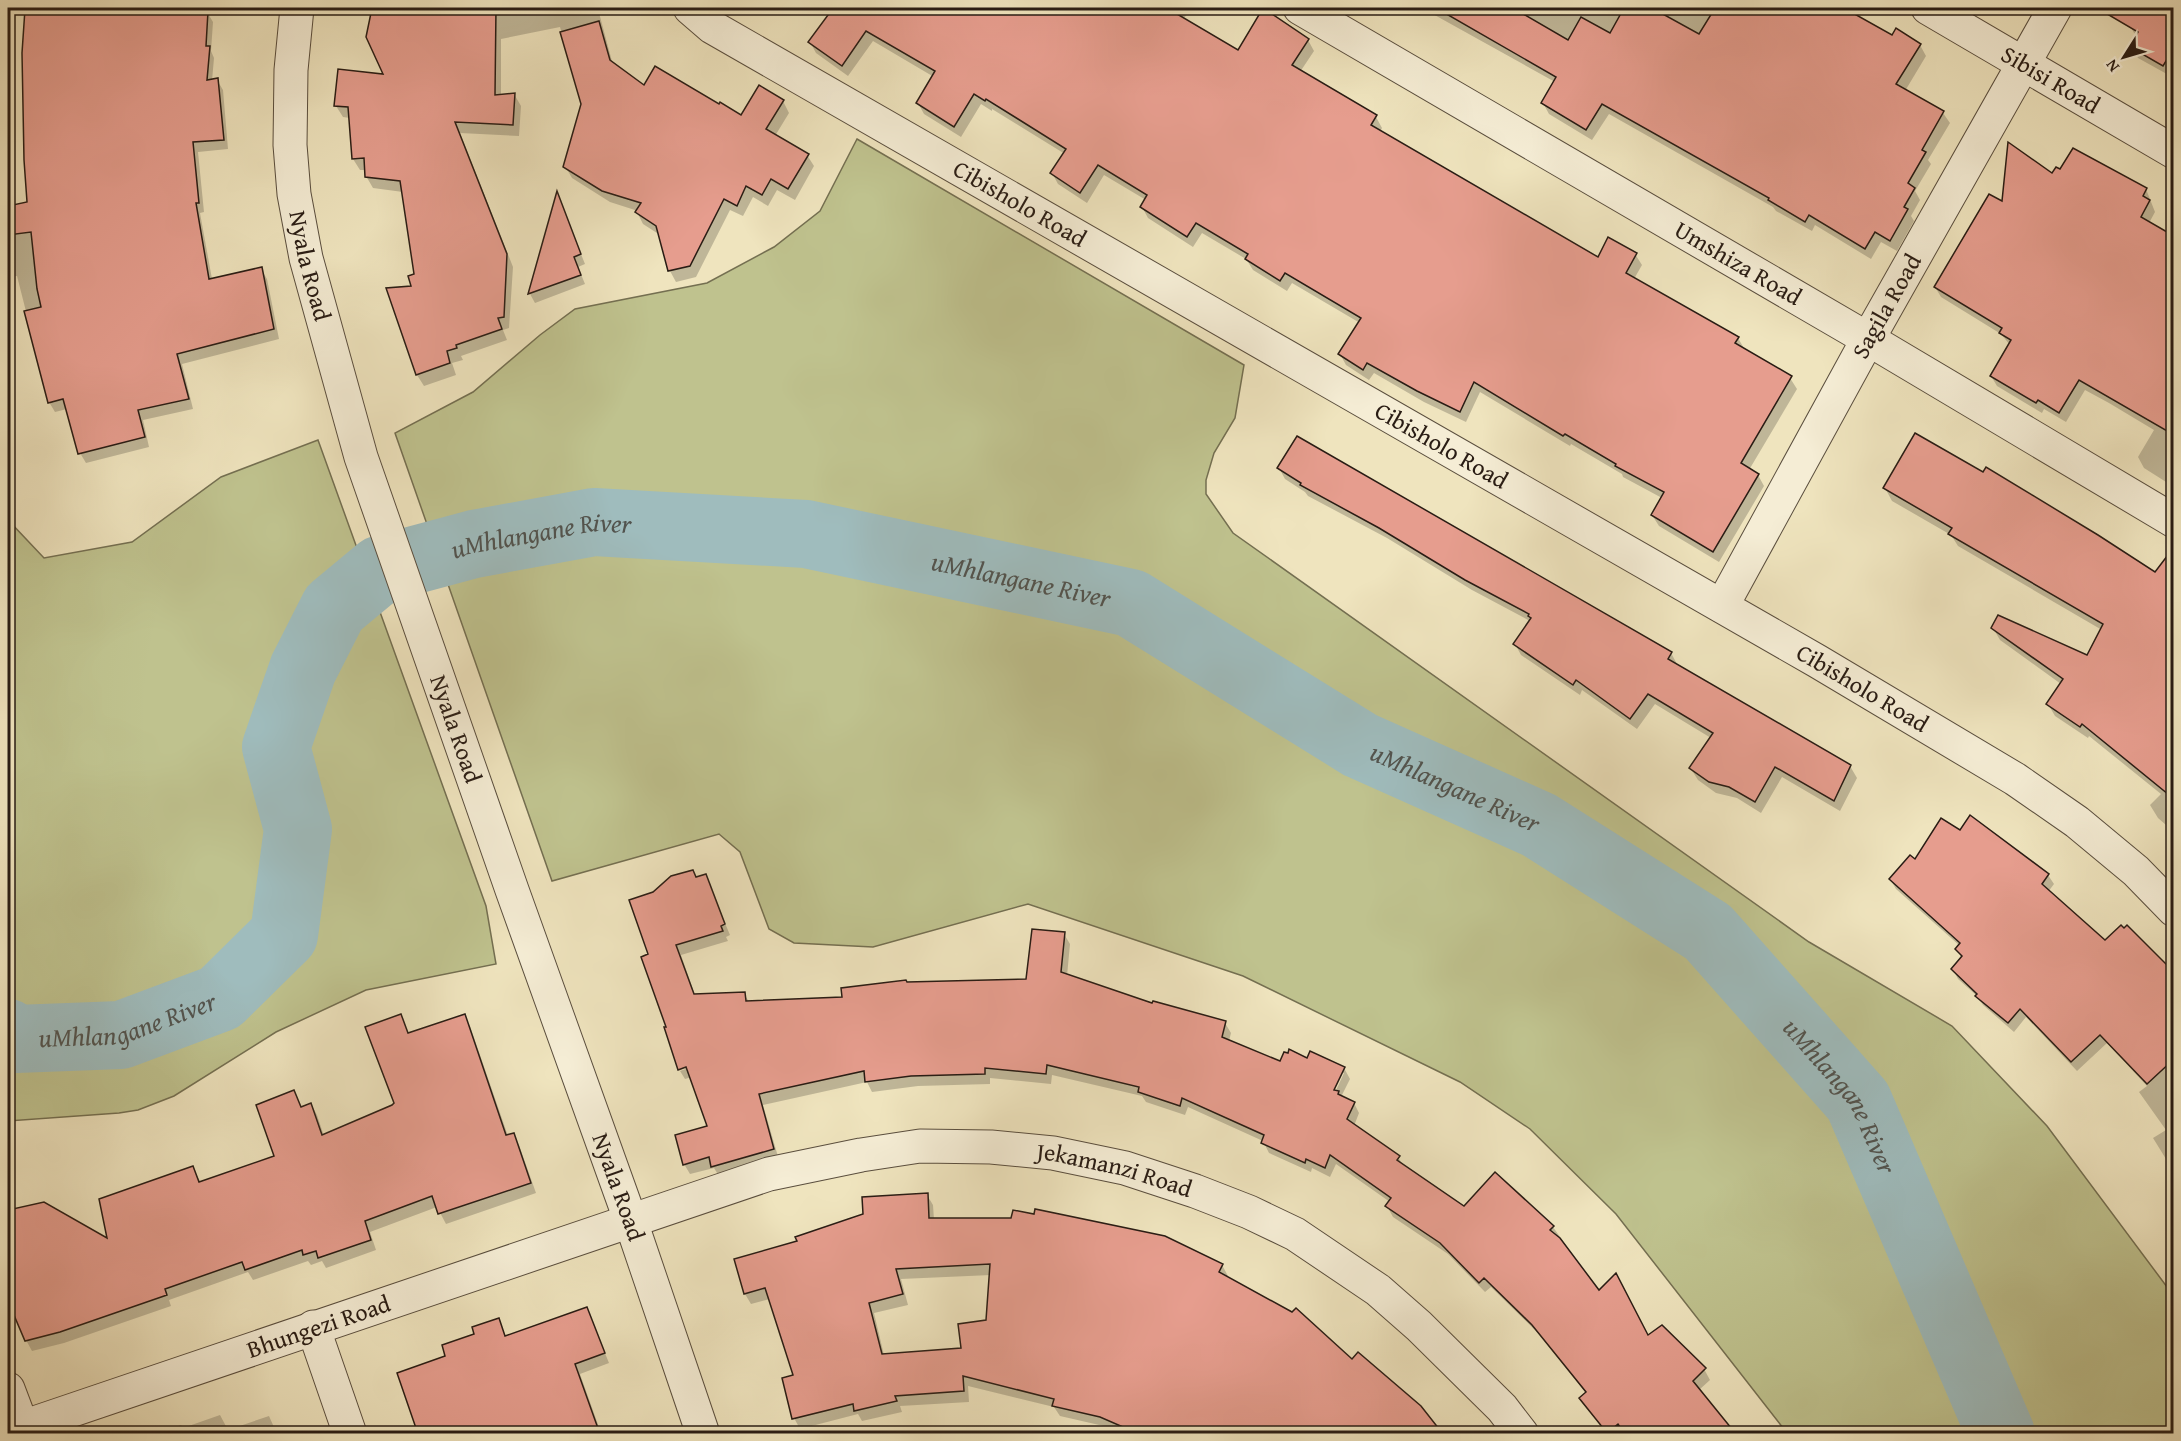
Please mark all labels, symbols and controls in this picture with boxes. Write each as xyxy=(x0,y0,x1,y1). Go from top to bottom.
north arrow xyxy=(2094,27,2154,87)
street label: Sibisi Road xyxy=(1995,37,2107,122)
text: N xyxy=(2099,54,2125,78)
street label: Cibisholo Road xyxy=(947,151,1093,255)
street label: Nyala Road xyxy=(280,208,341,325)
street label: Umshiza Road xyxy=(1668,212,1809,314)
street label: Sagila Road xyxy=(1843,247,1930,365)
street label: Cibisholo Road xyxy=(1368,393,1515,497)
water label: uMhlangane River xyxy=(447,502,634,568)
water label: uMhlangane River xyxy=(928,541,1116,617)
street label: Cibisholo Road xyxy=(1790,635,1936,741)
street label: Nyala Road xyxy=(421,670,491,788)
water label: uMhlangane River xyxy=(1364,732,1548,843)
water label: uMhlangane River xyxy=(38,981,223,1057)
water label: uMhlangane River xyxy=(1774,1009,1907,1181)
street label: Nyala Road xyxy=(584,1128,654,1245)
street label: Jekamanzi Road xyxy=(1032,1133,1197,1206)
street label: Bhungezi Road xyxy=(242,1286,395,1367)

